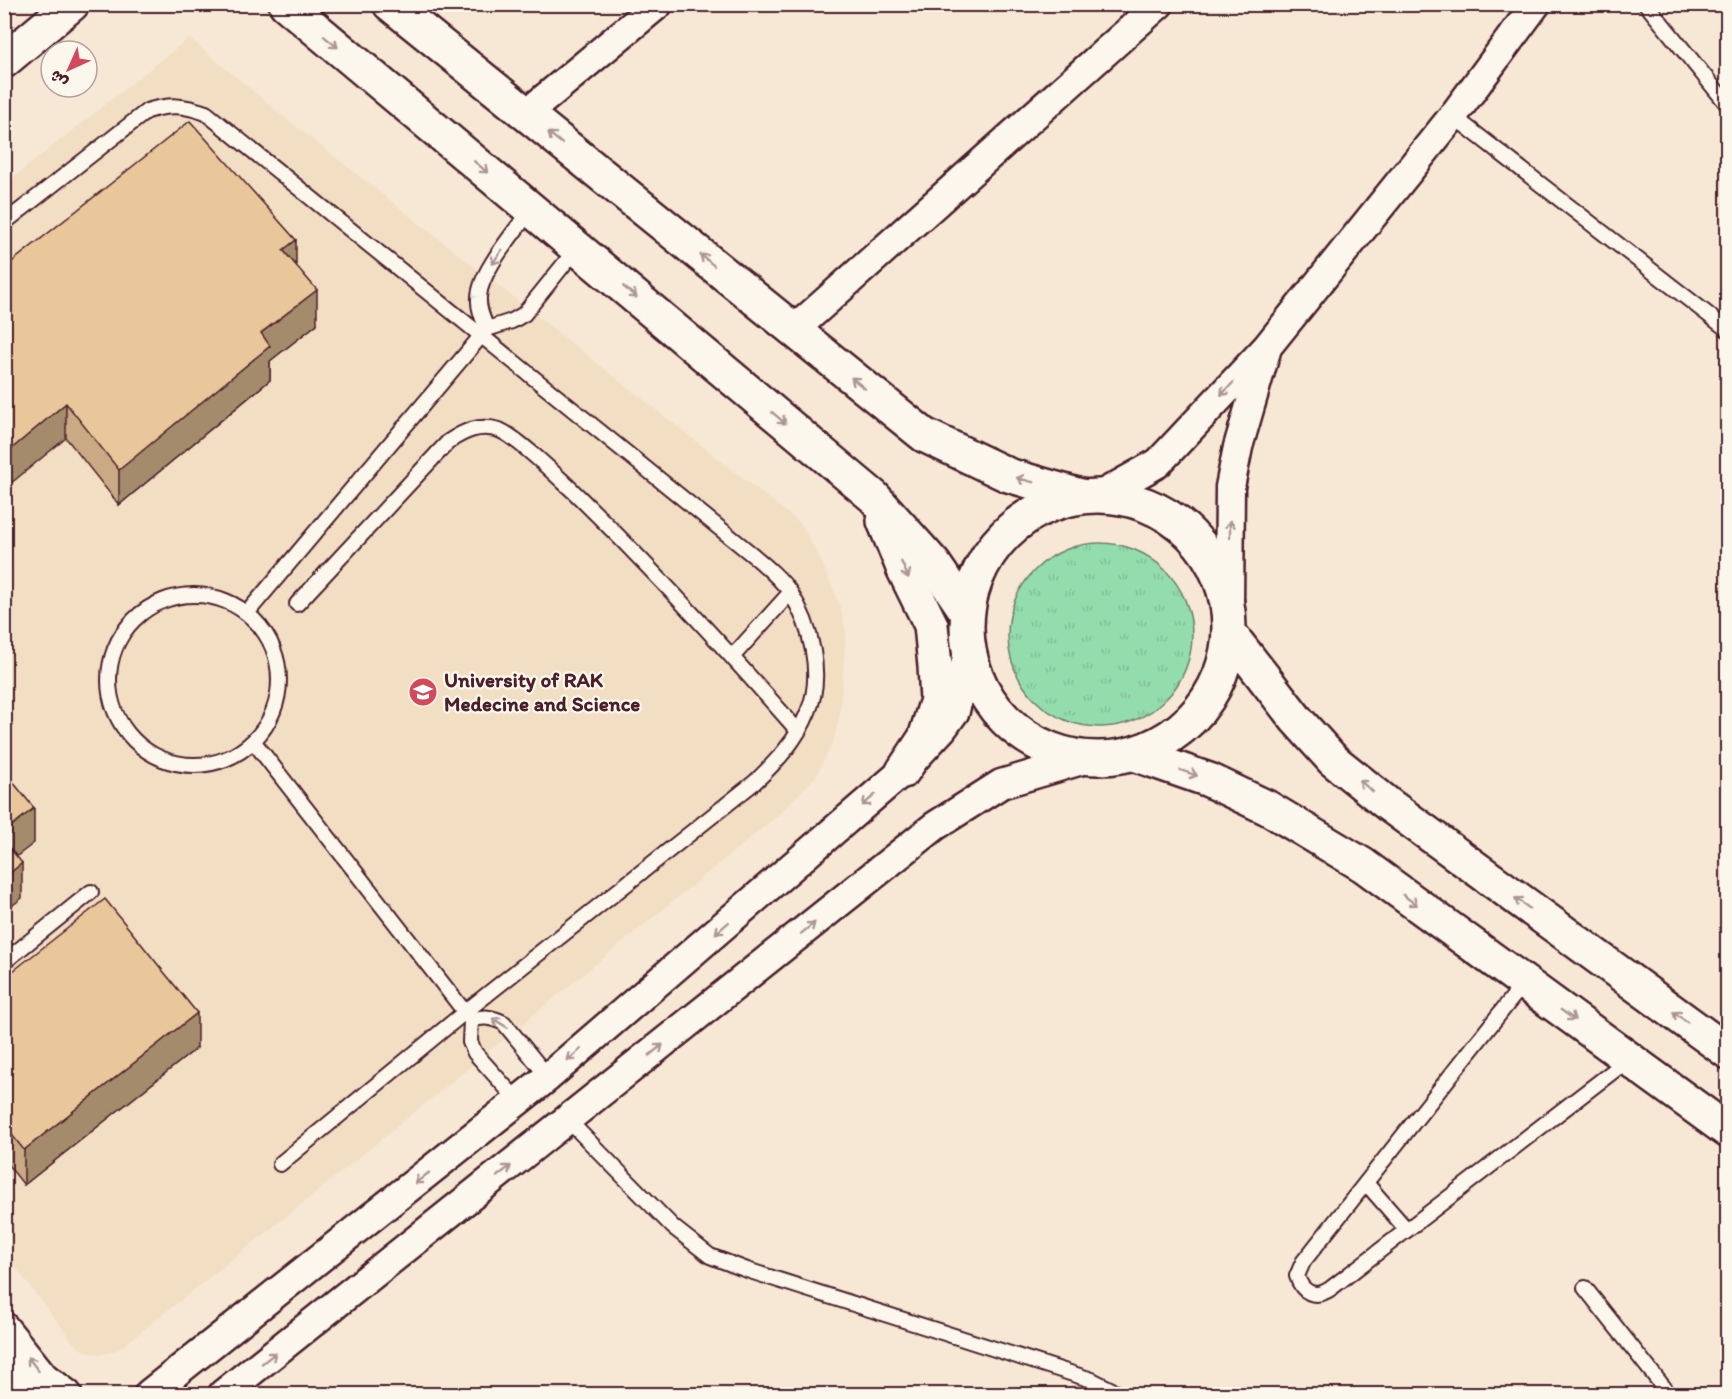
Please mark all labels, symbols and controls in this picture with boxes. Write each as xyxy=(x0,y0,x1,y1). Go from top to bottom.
one-way arrow xyxy=(323,35,339,48)
north arrow xyxy=(39,39,99,99)
text: ش xyxy=(46,66,72,92)
one-way arrow xyxy=(547,131,563,144)
one-way arrow xyxy=(473,160,489,173)
one-way arrow xyxy=(491,248,504,264)
one-way arrow xyxy=(700,253,715,267)
one-way arrow xyxy=(622,286,638,299)
one-way arrow xyxy=(851,376,867,389)
one-way arrow xyxy=(1220,382,1234,397)
one-way arrow xyxy=(771,411,787,424)
one-way arrow xyxy=(1016,474,1035,485)
one-way arrow xyxy=(1224,519,1236,539)
one-way arrow xyxy=(900,561,911,579)
place label: University of RAK Medecine and Science xyxy=(444,667,640,716)
school or university icon: University of RAK Medecine and Science xyxy=(407,676,439,708)
one-way arrow xyxy=(1179,768,1198,779)
one-way arrow xyxy=(1358,780,1374,793)
one-way arrow xyxy=(861,794,877,807)
one-way arrow xyxy=(1402,894,1418,906)
one-way arrow xyxy=(1515,896,1531,909)
one-way arrow xyxy=(714,921,730,934)
one-way arrow xyxy=(800,921,816,934)
one-way arrow xyxy=(1559,1009,1575,1021)
one-way arrow xyxy=(1673,1011,1689,1023)
one-way arrow xyxy=(492,1017,509,1029)
one-way arrow xyxy=(648,1043,664,1056)
one-way arrow xyxy=(567,1048,582,1062)
one-way arrow xyxy=(496,1165,512,1178)
one-way arrow xyxy=(414,1171,430,1184)
one-way arrow xyxy=(261,1352,277,1365)
one-way arrow xyxy=(27,1356,40,1372)

